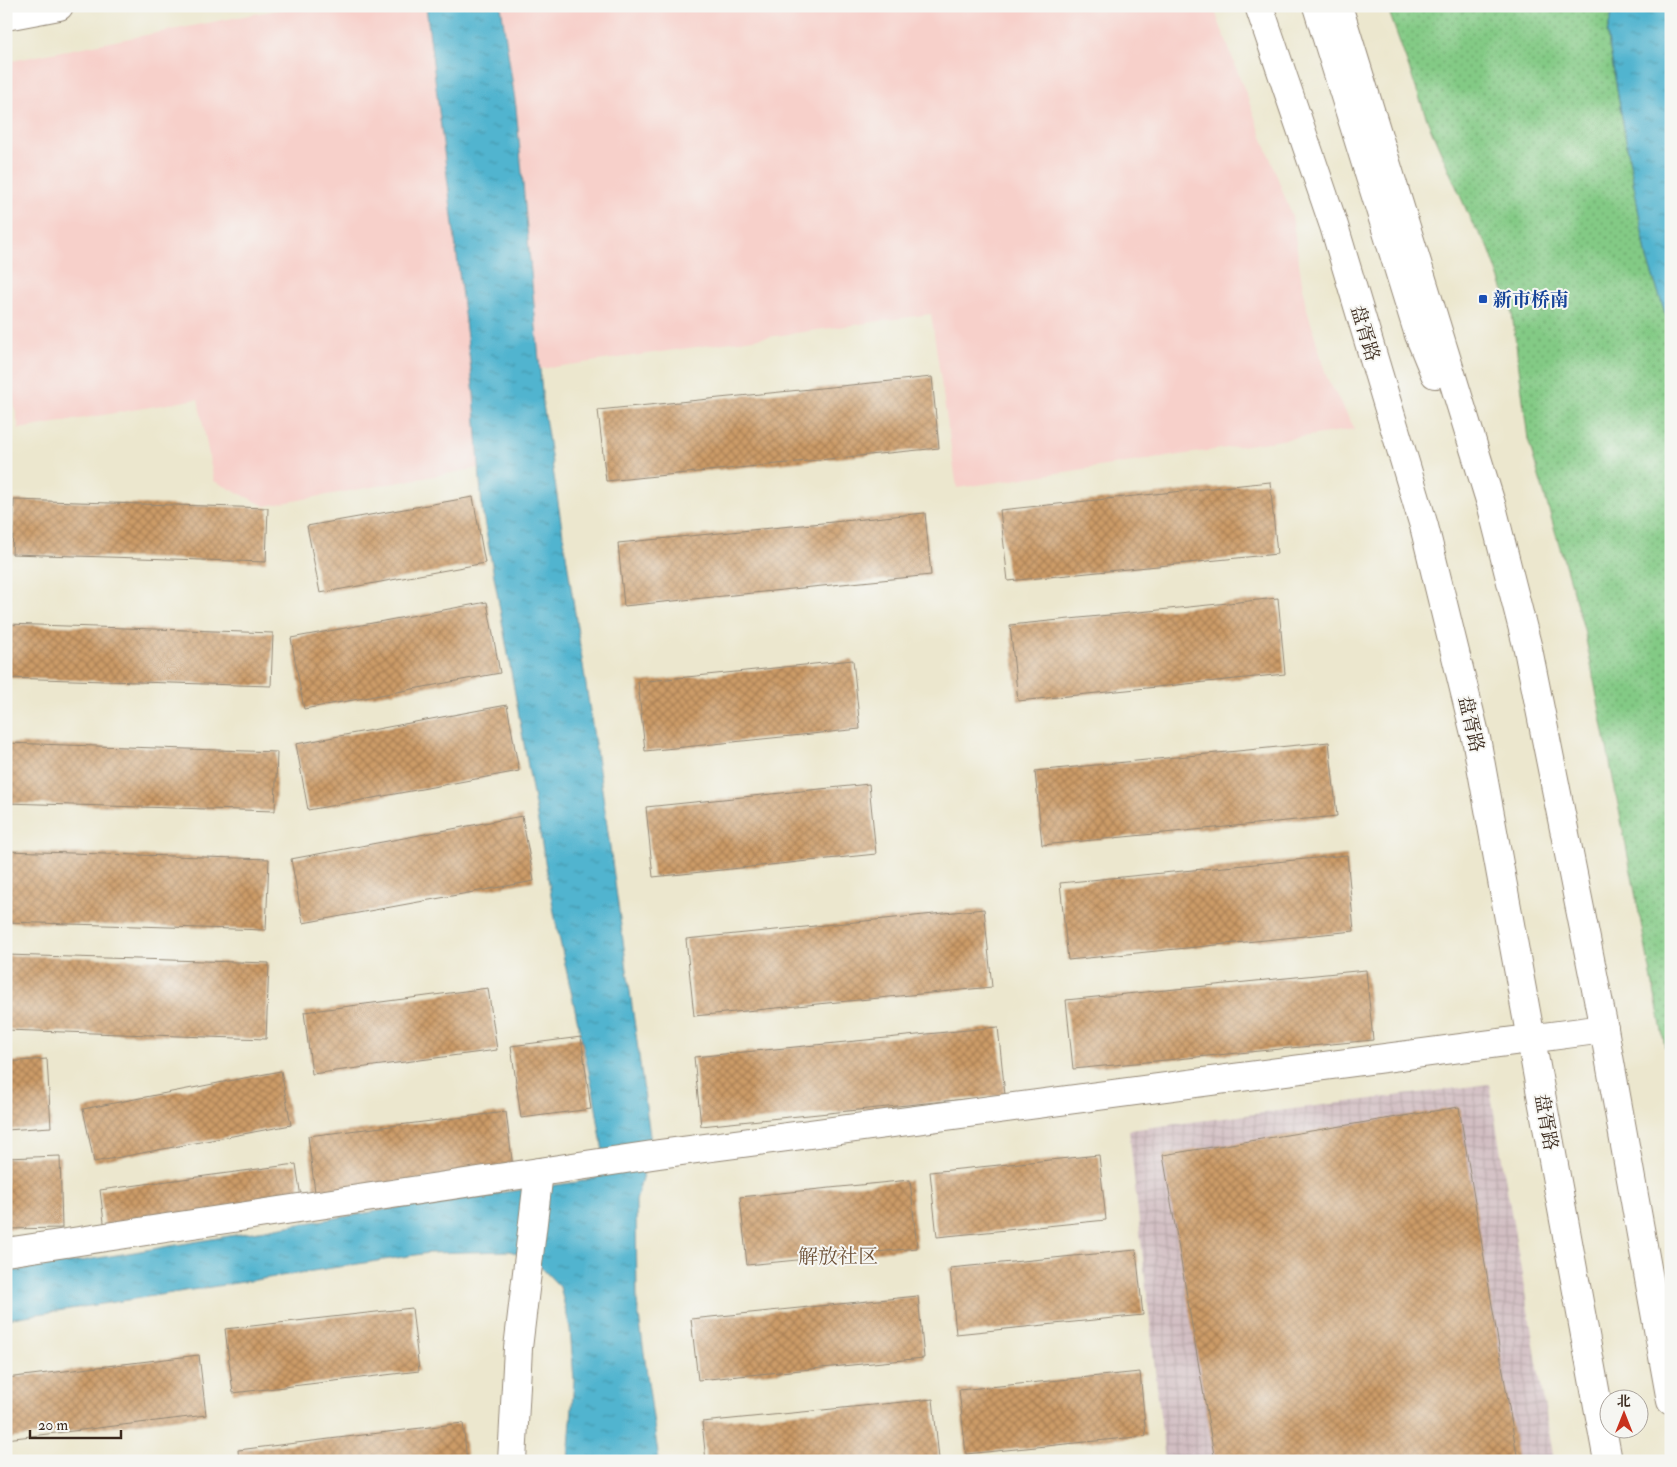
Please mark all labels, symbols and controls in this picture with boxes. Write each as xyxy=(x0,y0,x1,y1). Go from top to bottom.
place label: 新市桥南 xyxy=(1493,288,1569,312)
marker: 新市桥南 xyxy=(1477,293,1489,305)
street label: 盘胥路 xyxy=(1345,303,1385,364)
street label: 盘胥路 xyxy=(1453,694,1489,755)
street label: 盘胥路 xyxy=(1529,1092,1563,1152)
district label: 解放社区 xyxy=(798,1244,878,1269)
north arrow xyxy=(1600,1390,1650,1440)
text: 北 xyxy=(1617,1393,1631,1410)
scale bar xyxy=(30,1407,121,1439)
text: 20 m xyxy=(38,1416,68,1435)

